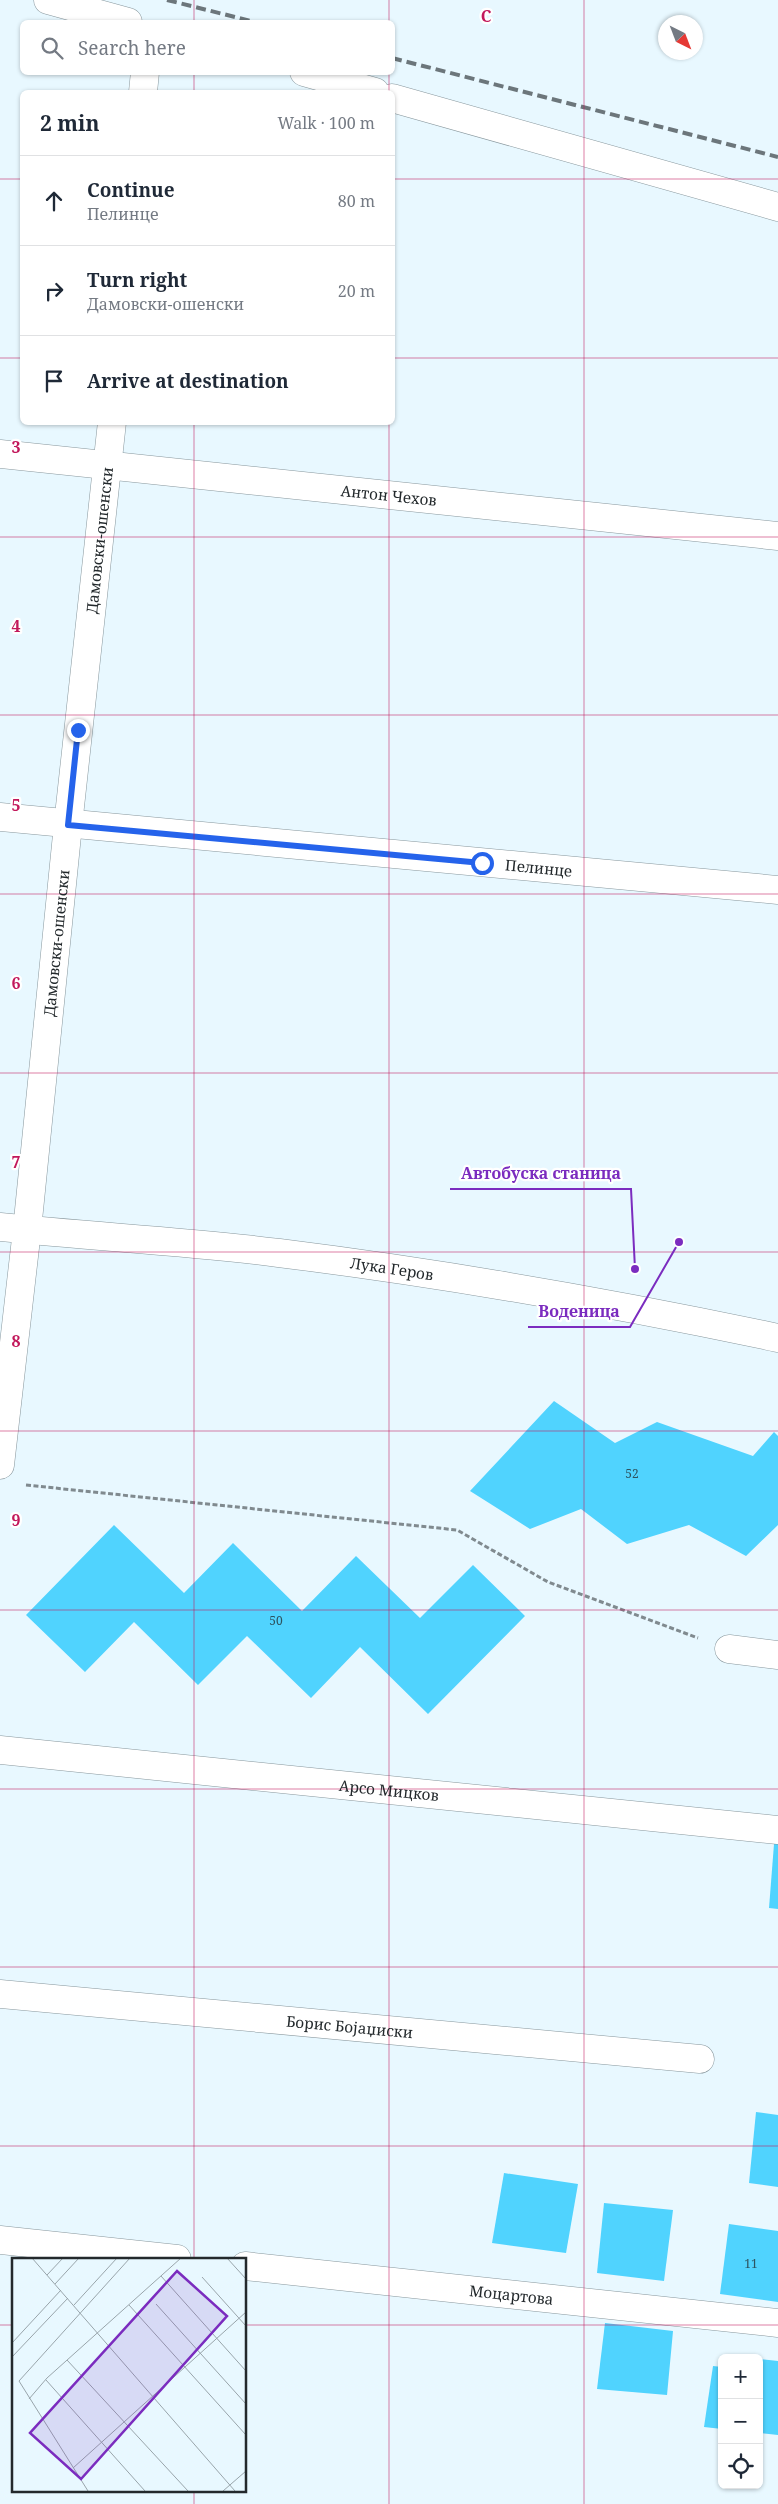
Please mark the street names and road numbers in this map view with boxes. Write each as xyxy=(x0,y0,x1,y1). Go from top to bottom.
street label: Дамовски-ошенски xyxy=(81,466,117,615)
street label: Антон Чехов xyxy=(340,480,438,510)
street label: Пелинце xyxy=(504,854,573,881)
street label: Дамовски-ошенски xyxy=(39,869,73,1017)
street label: Лука Геров xyxy=(349,1252,435,1284)
street label: Арсо Мицков xyxy=(338,1775,440,1805)
street label: Борис Бојаџиски xyxy=(285,2011,414,2042)
street label: Моцартова xyxy=(468,2280,555,2309)

